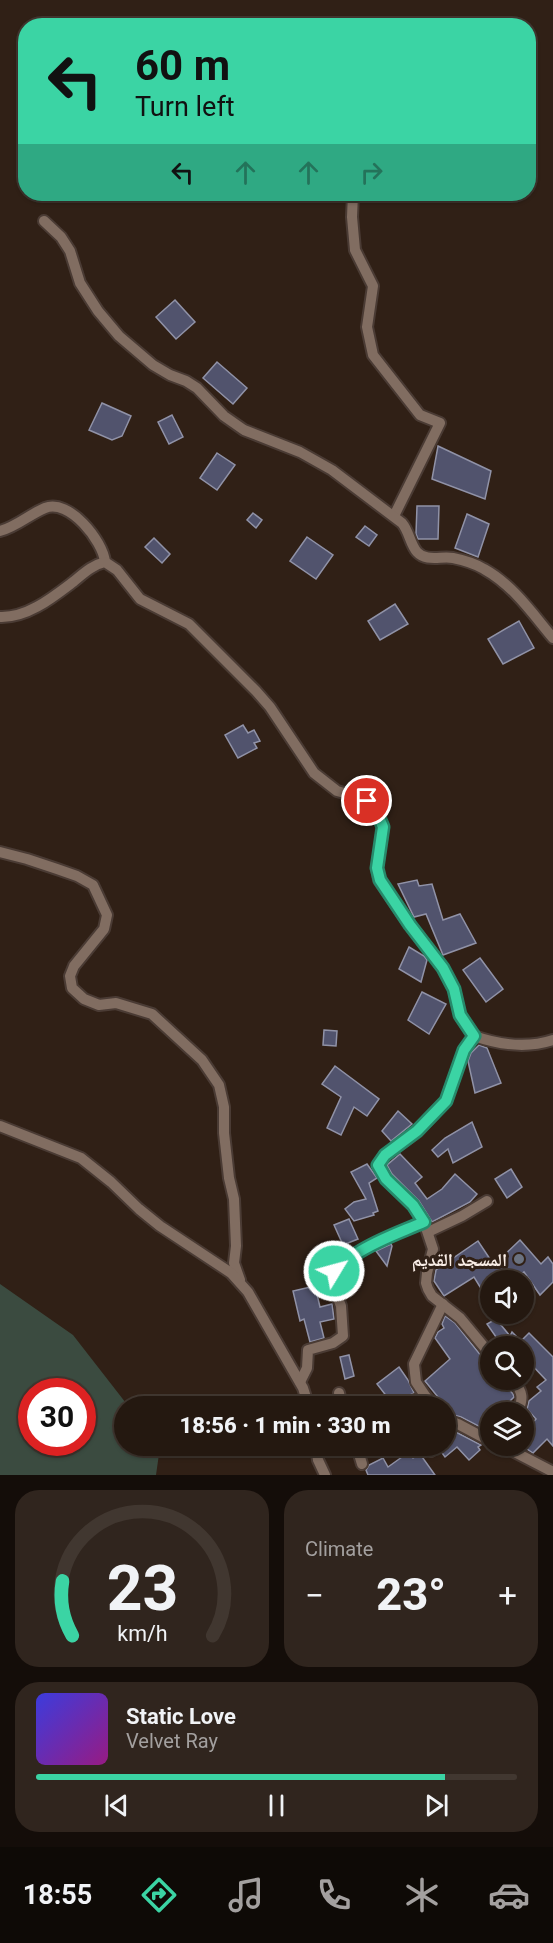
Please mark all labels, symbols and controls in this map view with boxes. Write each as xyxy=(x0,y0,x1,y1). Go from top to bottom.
text: 60 m xyxy=(135,41,230,90)
icon: left xyxy=(36,42,114,120)
text: Turn left xyxy=(135,91,235,123)
icon: left xyxy=(166,156,199,189)
icon: ahead xyxy=(229,156,262,189)
icon: ahead xyxy=(292,156,325,189)
icon: right xyxy=(355,156,388,189)
pin xyxy=(341,775,392,826)
icon: arrive xyxy=(350,784,383,817)
position arrow xyxy=(302,1239,366,1303)
place label: المسجد القديم xyxy=(412,1249,507,1272)
marker: المسجد القديم xyxy=(512,1252,526,1266)
map controls xyxy=(480,1270,534,1456)
button: sound xyxy=(480,1270,534,1324)
button: search xyxy=(480,1336,534,1390)
speed limit sign: 30 xyxy=(18,1378,96,1456)
button: layers xyxy=(480,1402,534,1456)
text: 18:56 · 1 min · 330 m xyxy=(180,1413,390,1438)
text: Climate xyxy=(305,1537,373,1561)
text: 23 xyxy=(106,1552,178,1625)
text: 23° xyxy=(376,1568,446,1621)
text: − xyxy=(305,1576,324,1615)
text: + xyxy=(498,1576,517,1615)
text: km/h xyxy=(117,1621,167,1646)
text: Static Love xyxy=(126,1704,236,1729)
text: Velvet Ray xyxy=(126,1729,218,1753)
icon: previous xyxy=(100,1789,133,1822)
icon: pause xyxy=(260,1789,293,1822)
icon: next xyxy=(420,1789,453,1822)
icon: directions xyxy=(138,1874,180,1916)
icon: music xyxy=(225,1874,267,1916)
icon: phone xyxy=(313,1874,355,1916)
icon: climate xyxy=(401,1874,443,1916)
icon: car xyxy=(488,1874,530,1916)
text: 18:55 xyxy=(23,1879,92,1911)

